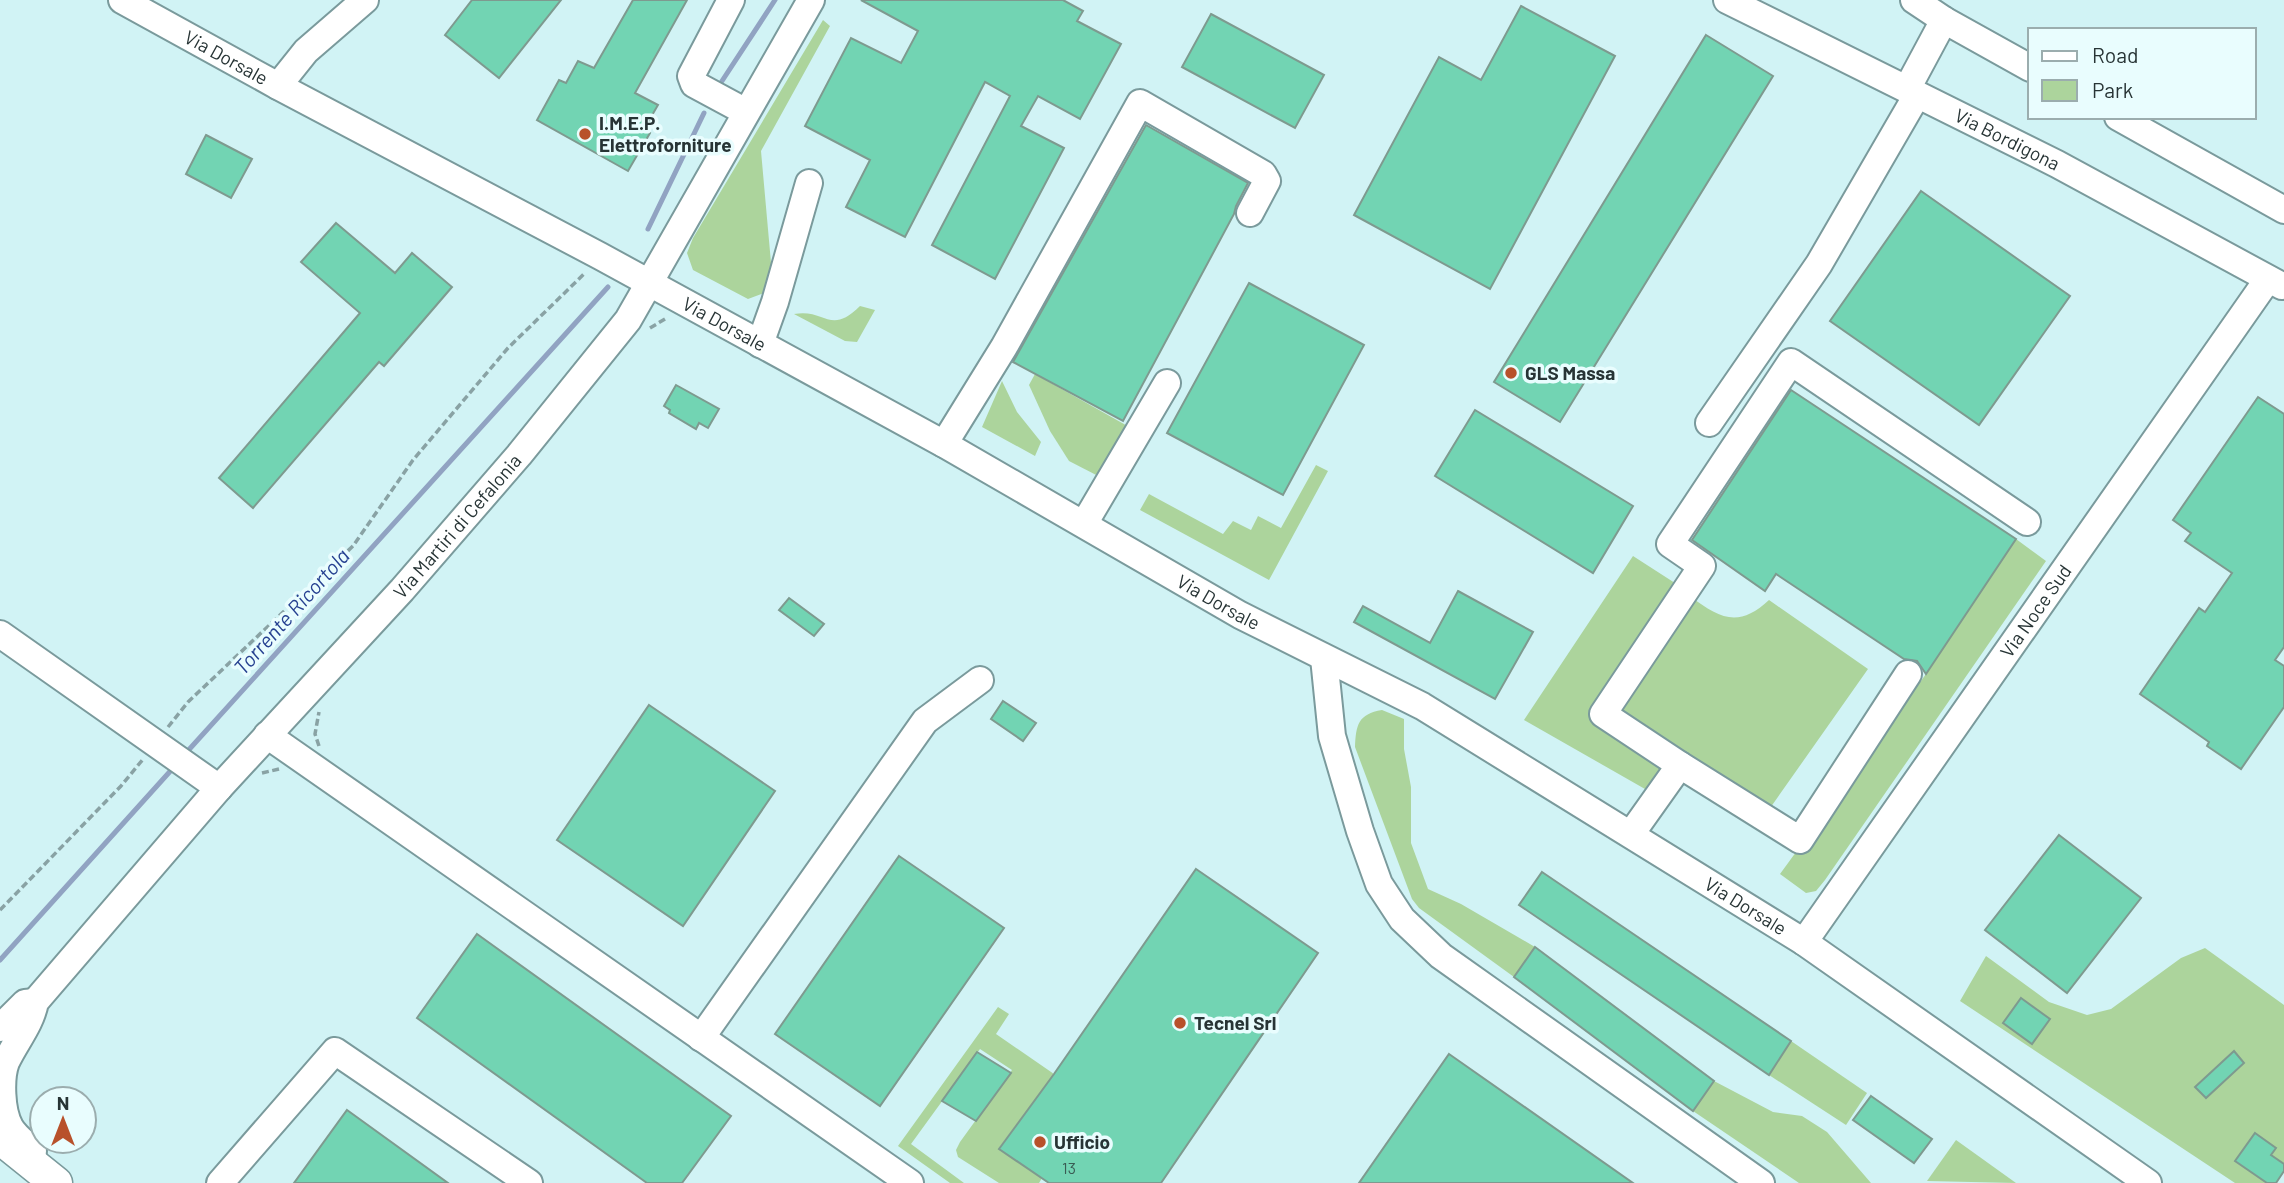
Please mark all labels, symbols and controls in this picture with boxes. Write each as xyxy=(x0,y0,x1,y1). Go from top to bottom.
street label: Via Dorsale xyxy=(181,25,272,89)
legend xyxy=(2028,28,2256,119)
text: Road xyxy=(2092,42,2138,67)
text: Park xyxy=(2092,77,2133,102)
street label: Via Bordigona xyxy=(1951,103,2064,175)
place label: I.M.E.P. Elettroforniture xyxy=(599,111,732,156)
marker: I.M.E.P. Elettroforniture xyxy=(577,126,593,142)
street label: Via Dorsale xyxy=(679,291,770,356)
place label: GLS Massa xyxy=(1525,361,1615,384)
marker: GLS Massa xyxy=(1503,365,1519,381)
street label: Via Martiri di Cefalonia xyxy=(388,449,526,603)
water label: Torrente Ricortola xyxy=(228,543,354,679)
street label: Via Noce Sud xyxy=(1995,560,2076,662)
street label: Via Dorsale xyxy=(1173,569,1264,634)
street label: Via Dorsale xyxy=(1701,872,1791,939)
place label: Tecnel Srl xyxy=(1194,1011,1276,1034)
marker: Tecnel Srl xyxy=(1172,1015,1188,1031)
north arrow xyxy=(28,1085,98,1155)
text: N xyxy=(57,1091,69,1114)
place label: Ufficio xyxy=(1054,1130,1110,1153)
marker: Ufficio xyxy=(1032,1134,1048,1150)
house number: 13 xyxy=(1062,1158,1076,1177)

